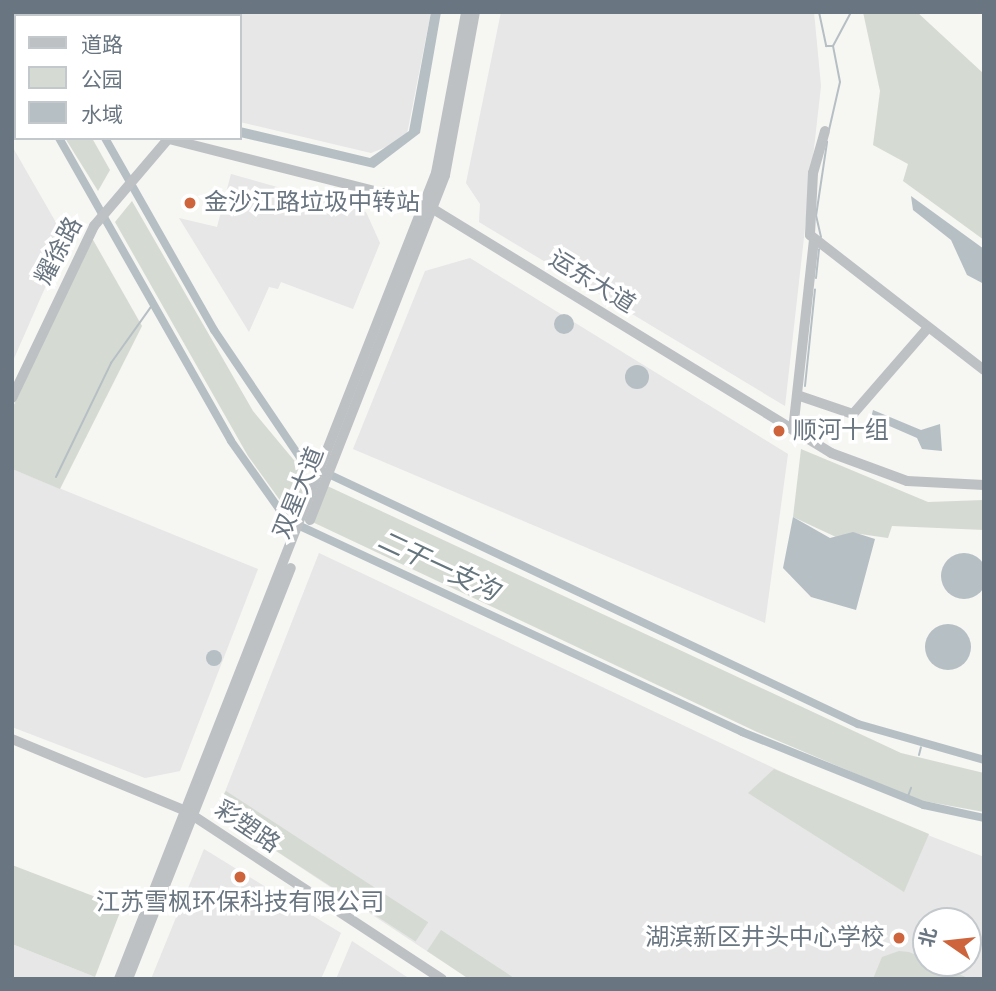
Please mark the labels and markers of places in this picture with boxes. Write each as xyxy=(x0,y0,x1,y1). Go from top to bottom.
place label: 金沙江路垃圾中转站 xyxy=(204,189,420,217)
marker: 金沙江路垃圾中转站 xyxy=(182,195,198,211)
place label: 顺河十组 xyxy=(793,417,889,445)
marker: 顺河十组 xyxy=(771,423,787,439)
marker: 江苏雪枫环保科技有限公司 xyxy=(232,869,248,885)
place label: 江苏雪枫环保科技有限公司 xyxy=(96,889,384,917)
place label: 湖滨新区井头中心学校 xyxy=(645,924,885,952)
marker: 湖滨新区井头中心学校 xyxy=(891,930,907,946)

